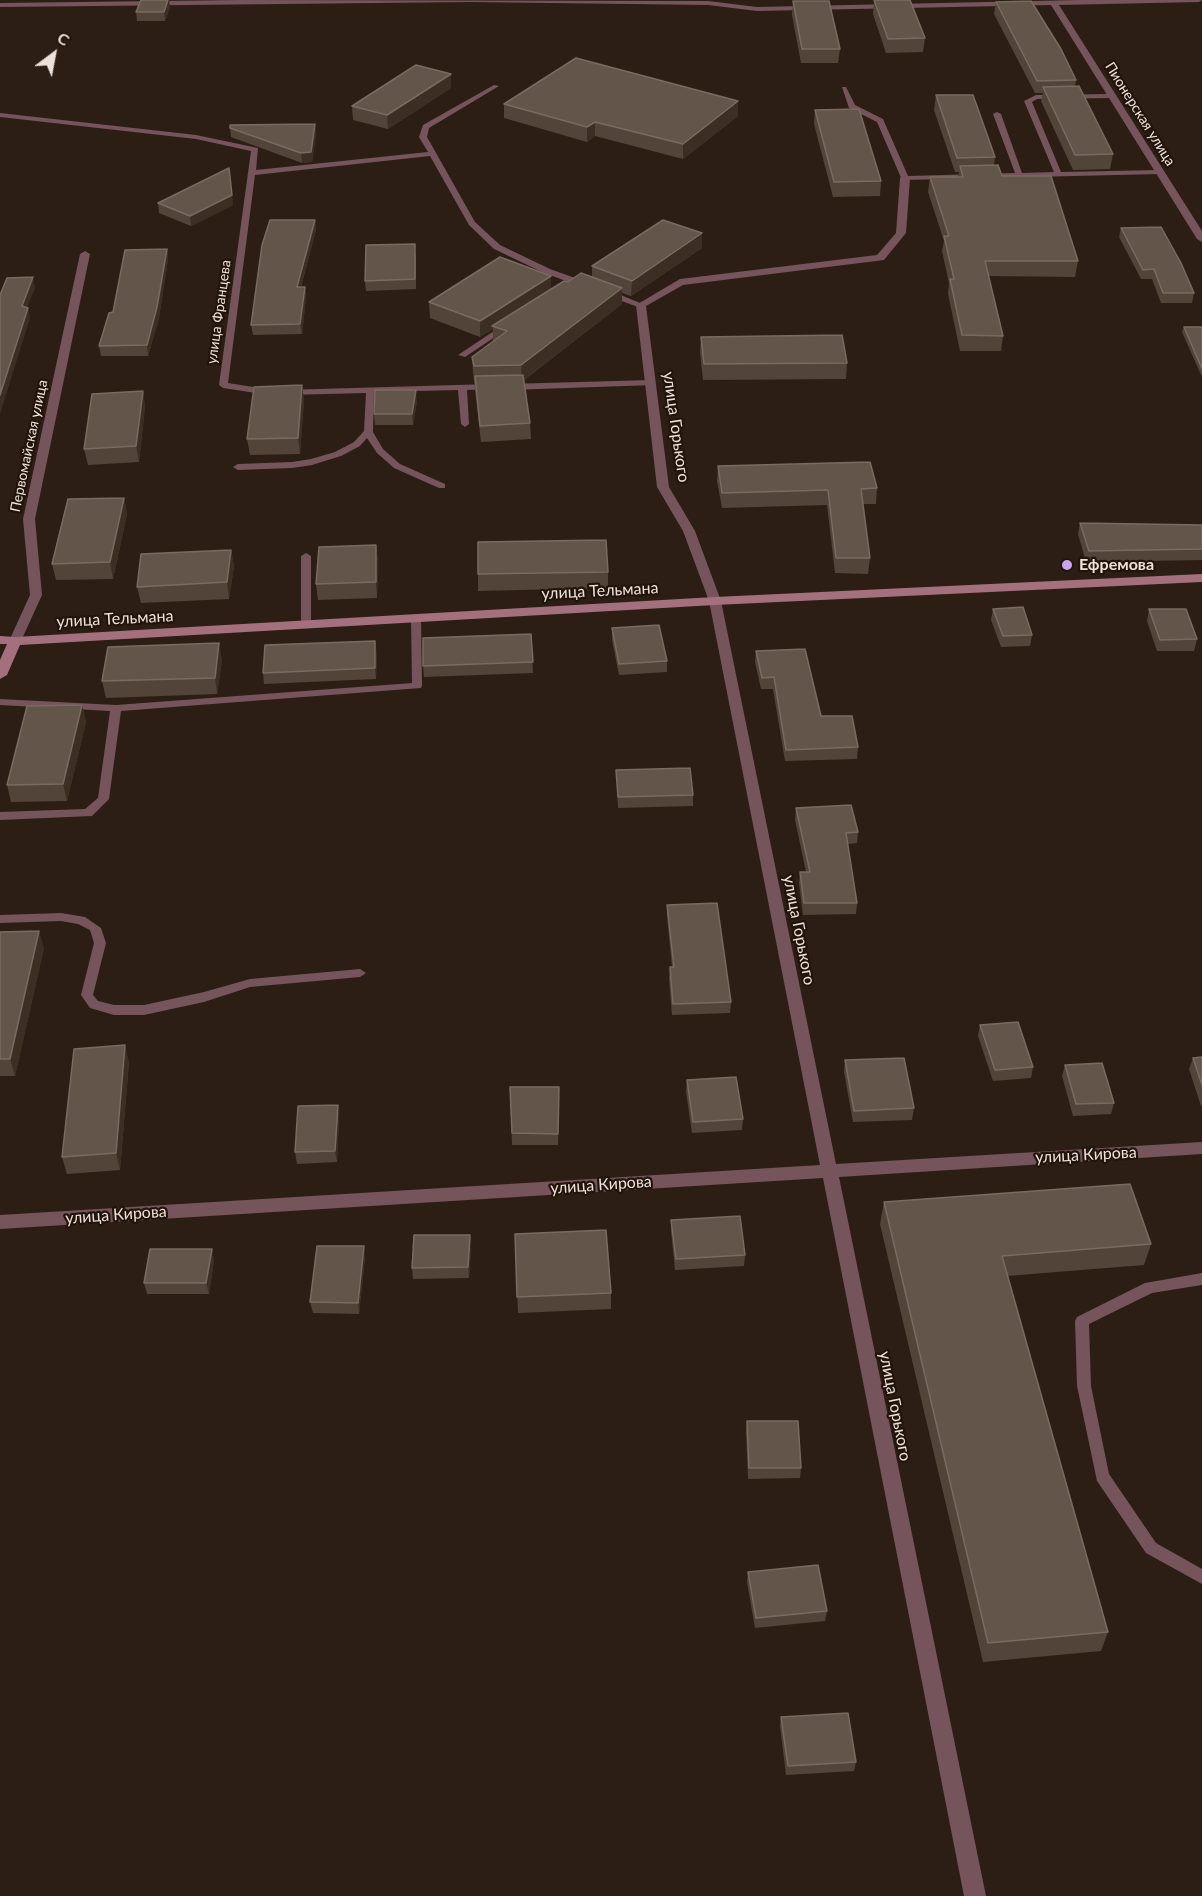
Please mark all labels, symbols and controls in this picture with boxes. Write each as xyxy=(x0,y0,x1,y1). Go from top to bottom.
north arrow xyxy=(24,24,84,84)
text: С xyxy=(54,27,73,49)
street label: Пионерская улица xyxy=(1101,59,1179,169)
street label: улица Францева xyxy=(203,259,235,365)
street label: улица Горького xyxy=(659,370,693,484)
street label: Первомайская улица xyxy=(7,378,51,514)
place label: Ефремова xyxy=(1079,555,1154,575)
marker: Ефремова xyxy=(1060,558,1074,572)
street label: улица Тельмана xyxy=(541,578,659,604)
street label: улица Тельмана xyxy=(56,606,174,632)
street label: улица Горького xyxy=(779,873,819,987)
street label: улица Кирова xyxy=(1035,1143,1137,1167)
street label: улица Кирова xyxy=(550,1172,652,1198)
street label: улица Кирова xyxy=(65,1202,167,1228)
street label: улица Горького xyxy=(875,1349,915,1463)

